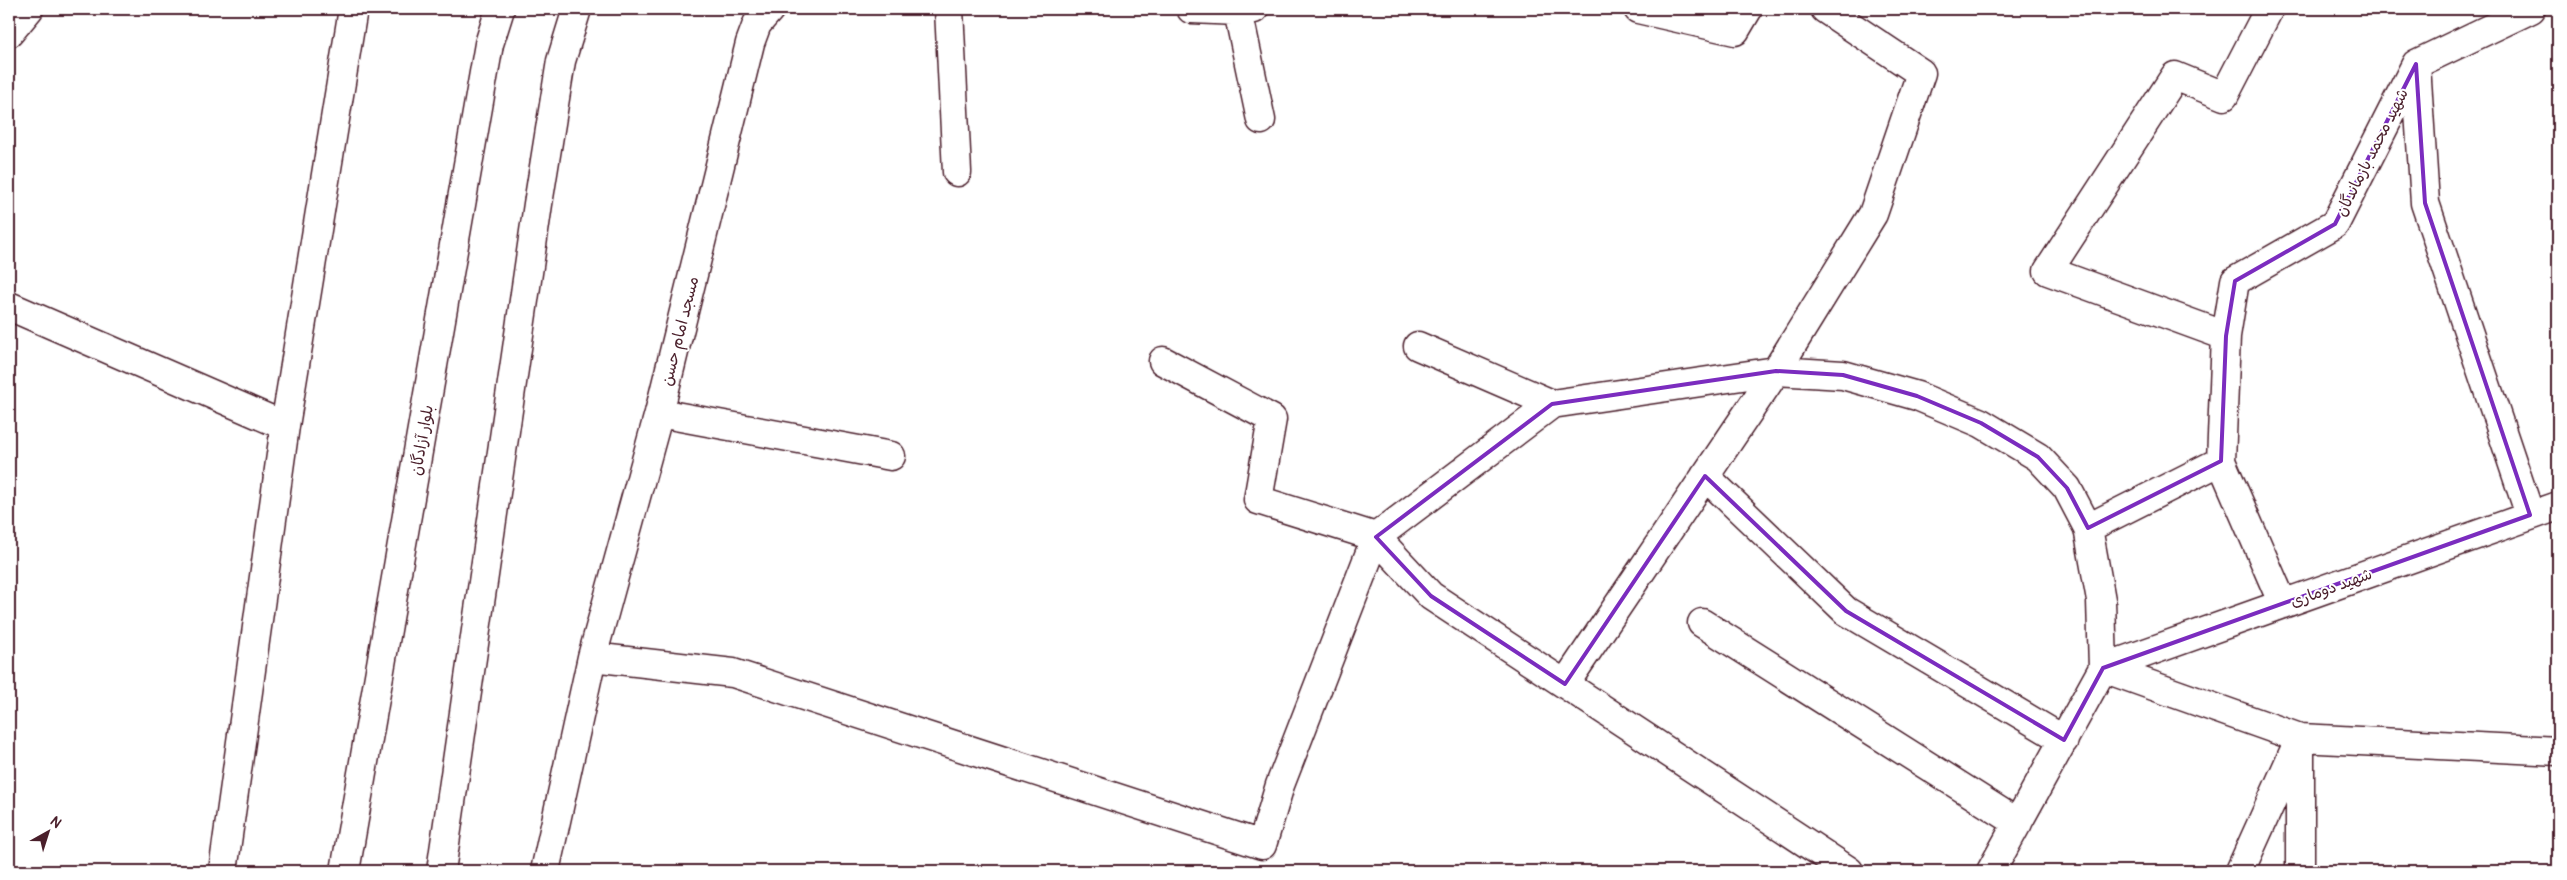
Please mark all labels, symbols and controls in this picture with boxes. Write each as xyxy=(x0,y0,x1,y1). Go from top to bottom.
street label: شهید محمد بازماندگان xyxy=(2331,85,2413,220)
street label: مسجد امام حسن xyxy=(657,274,705,389)
street label: بلوار آزادگان xyxy=(406,403,438,477)
street label: شهید دوماری xyxy=(2288,564,2375,612)
north arrow xyxy=(22,808,72,858)
text: N xyxy=(47,813,65,832)

